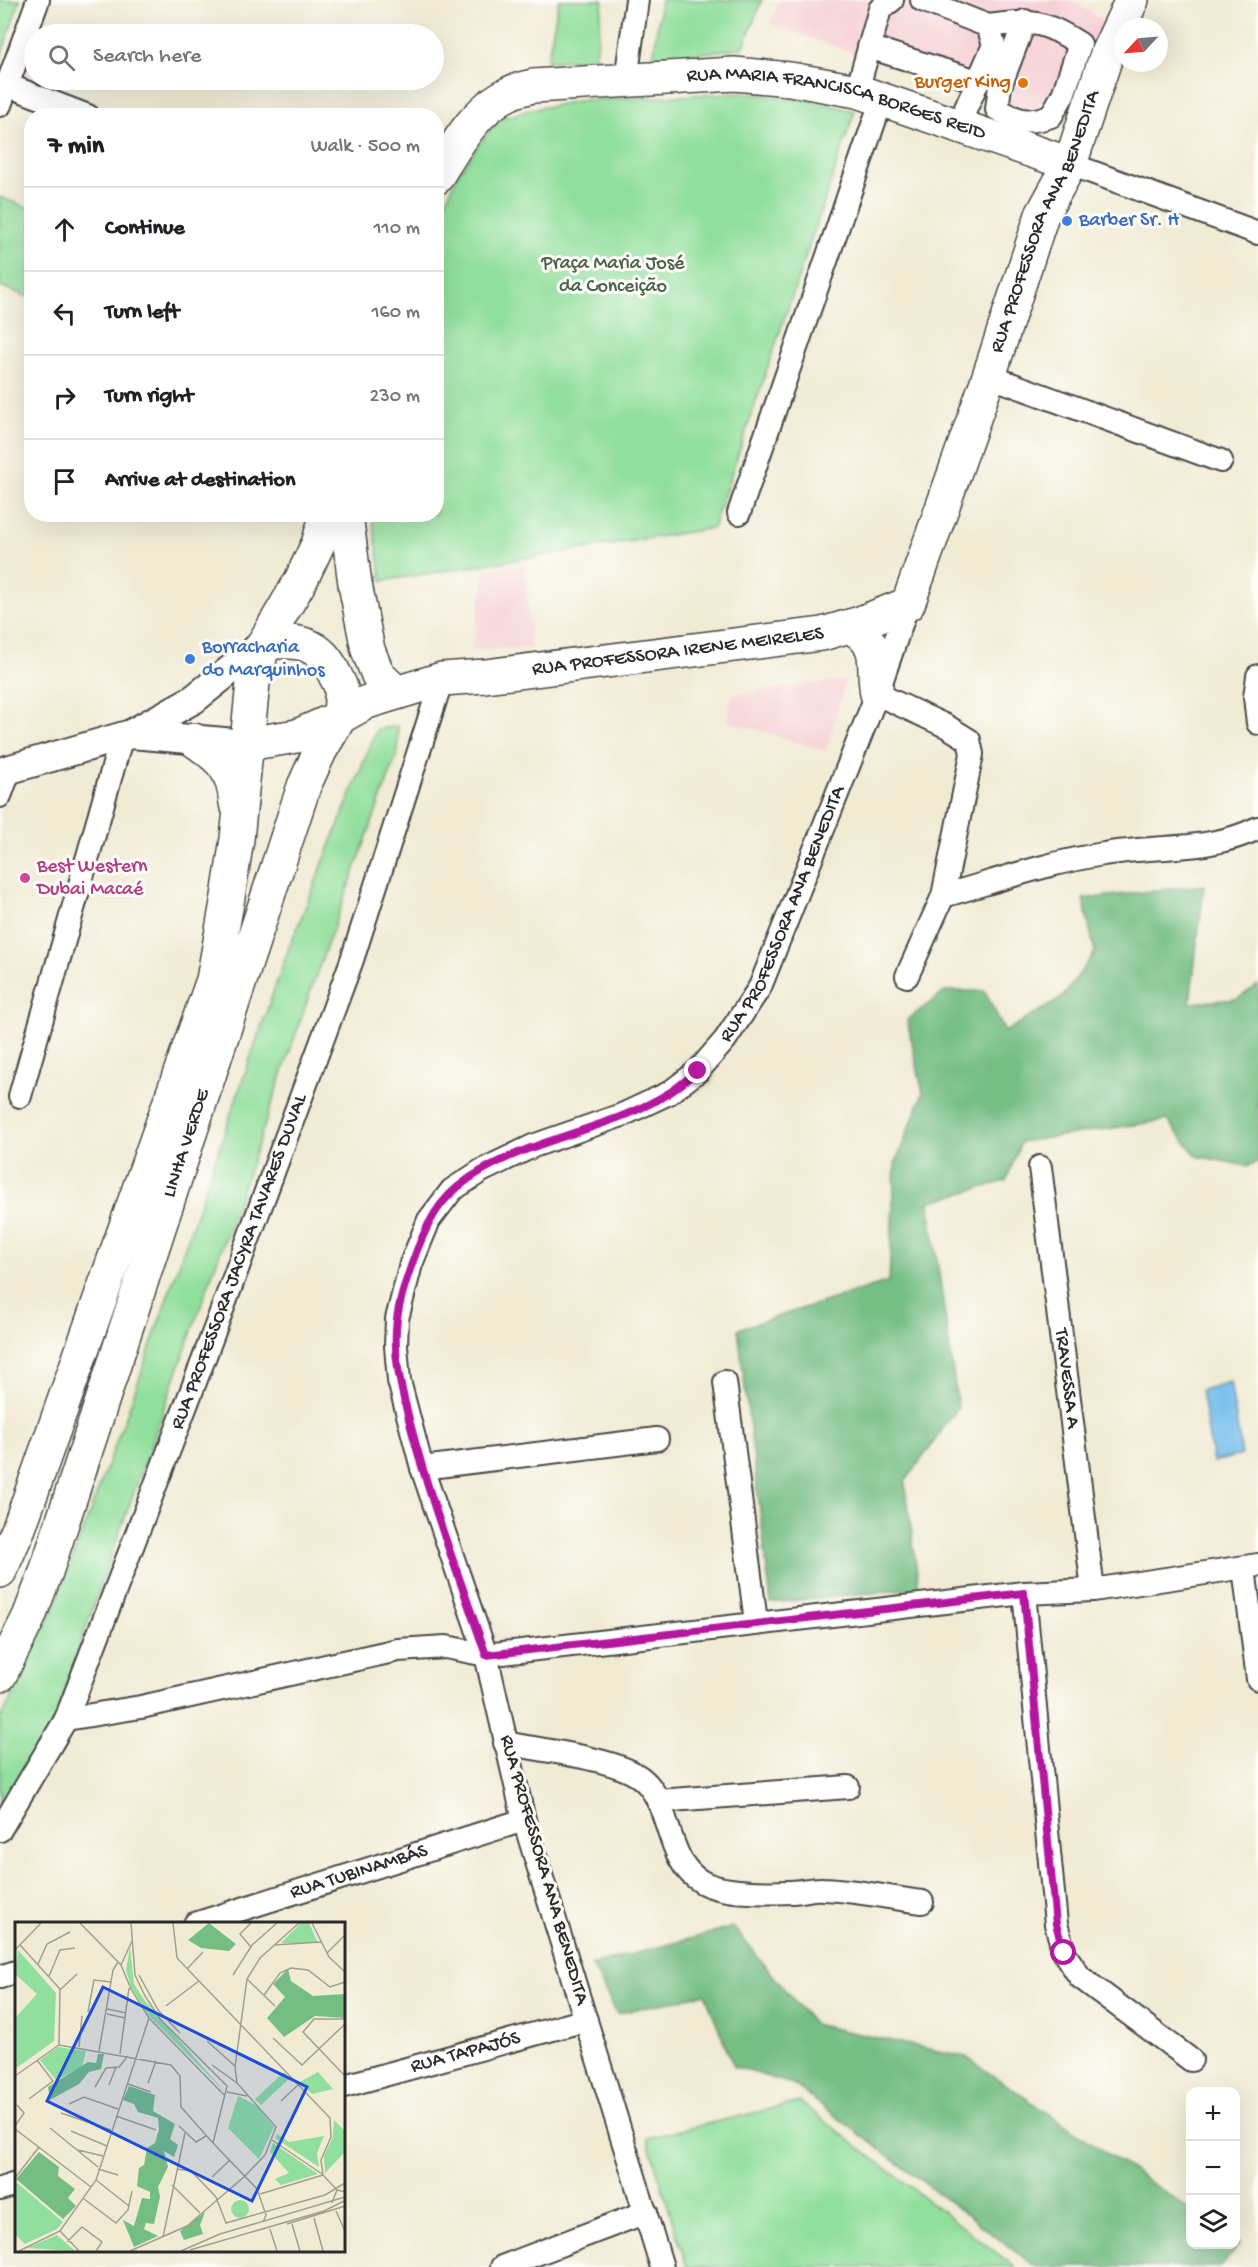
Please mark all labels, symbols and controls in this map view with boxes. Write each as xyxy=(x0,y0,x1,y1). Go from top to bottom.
north arrow xyxy=(1114,18,1168,72)
search box xyxy=(24,24,444,90)
icon: search xyxy=(45,41,78,74)
text: Search here xyxy=(93,44,201,70)
street label: RUA MARIA FRANCISCA BORGES REID xyxy=(686,62,989,146)
place label: Burger King xyxy=(914,72,1011,95)
marker: Burger King xyxy=(1016,76,1030,90)
street label: RUA PROFESSORA ANA BENEDITA xyxy=(986,86,1106,356)
text: 7 min xyxy=(48,132,104,163)
text: Walk · 500 m xyxy=(311,136,420,159)
place label: Barber Sr. H xyxy=(1078,210,1179,233)
icon: ahead xyxy=(48,213,81,246)
marker: Barber Sr. H xyxy=(1060,214,1074,228)
text: Continue xyxy=(105,216,185,242)
text: 110 m xyxy=(374,218,420,241)
park label: Praça Maria José da Conceição xyxy=(541,253,685,299)
icon: left xyxy=(48,297,81,330)
text: Turn left xyxy=(105,300,179,326)
text: 160 m xyxy=(371,302,420,325)
icon: right xyxy=(48,381,81,414)
text: Turn right xyxy=(105,384,193,410)
text: 230 m xyxy=(370,386,420,409)
icon: arrive xyxy=(48,465,81,498)
text: Arrive at destination xyxy=(105,468,295,494)
street label: RUA PROFESSORA IRENE MEIRELES xyxy=(531,622,826,682)
place label: Borracharia do Marquinhos xyxy=(201,637,325,683)
marker: Borracharia do Marquinhos xyxy=(183,652,197,666)
street label: RUA PROFESSORA ANA BENEDITA xyxy=(715,782,851,1047)
place label: Best Western Dubai Macaé xyxy=(35,856,148,902)
marker: Best Western Dubai Macaé xyxy=(18,871,32,885)
route end xyxy=(684,1057,710,1083)
street label: LINHA VERDE xyxy=(158,1085,216,1201)
street label: RUA PROFESSORA JACYRA TAVARES DUVAL xyxy=(166,1090,313,1433)
street label: TRAVESSA A xyxy=(1049,1326,1084,1431)
street label: RUA PROFESSORA ANA BENEDITA xyxy=(493,1733,593,2009)
street label: RUA TUBINAMBÁS xyxy=(287,1839,431,1905)
inset map xyxy=(15,1922,345,2252)
route start xyxy=(1050,1939,1076,1965)
street label: RUA TAPAJÓS xyxy=(408,2027,524,2079)
map controls xyxy=(1186,2087,1240,2249)
button: + xyxy=(1186,2087,1240,2141)
button: − xyxy=(1186,2141,1240,2195)
button: layers xyxy=(1186,2195,1240,2249)

